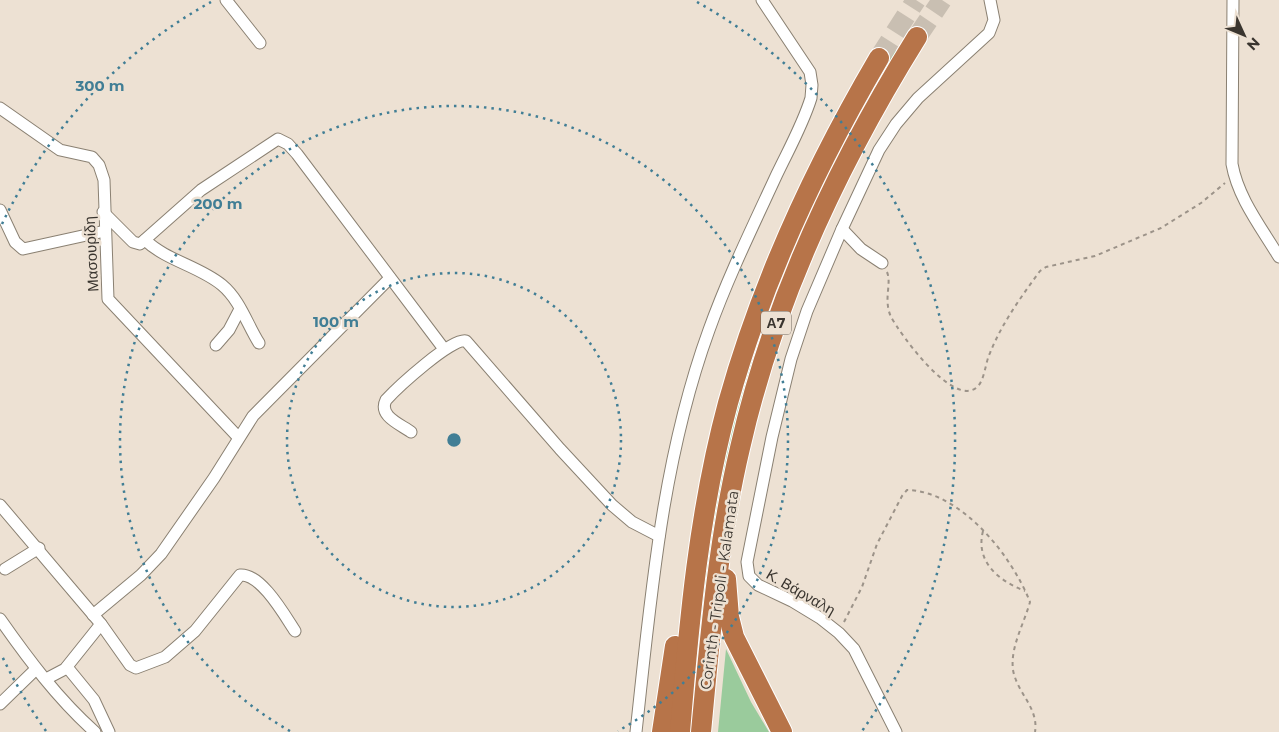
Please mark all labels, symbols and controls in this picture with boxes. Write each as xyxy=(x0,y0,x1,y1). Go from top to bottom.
north arrow xyxy=(1219,10,1269,60)
text: N xyxy=(1243,34,1264,54)
text: 300 m xyxy=(74,76,125,95)
text: 200 m xyxy=(193,194,243,213)
street label: Μασουρίδη xyxy=(80,216,102,292)
text: 100 m xyxy=(313,312,359,331)
road number: Α7 xyxy=(761,312,791,334)
centre of rings xyxy=(445,431,463,449)
street label: Corinth - Tripoli - Kalamata xyxy=(696,489,742,691)
street label: Κ. Βάρναλη xyxy=(763,565,839,619)

